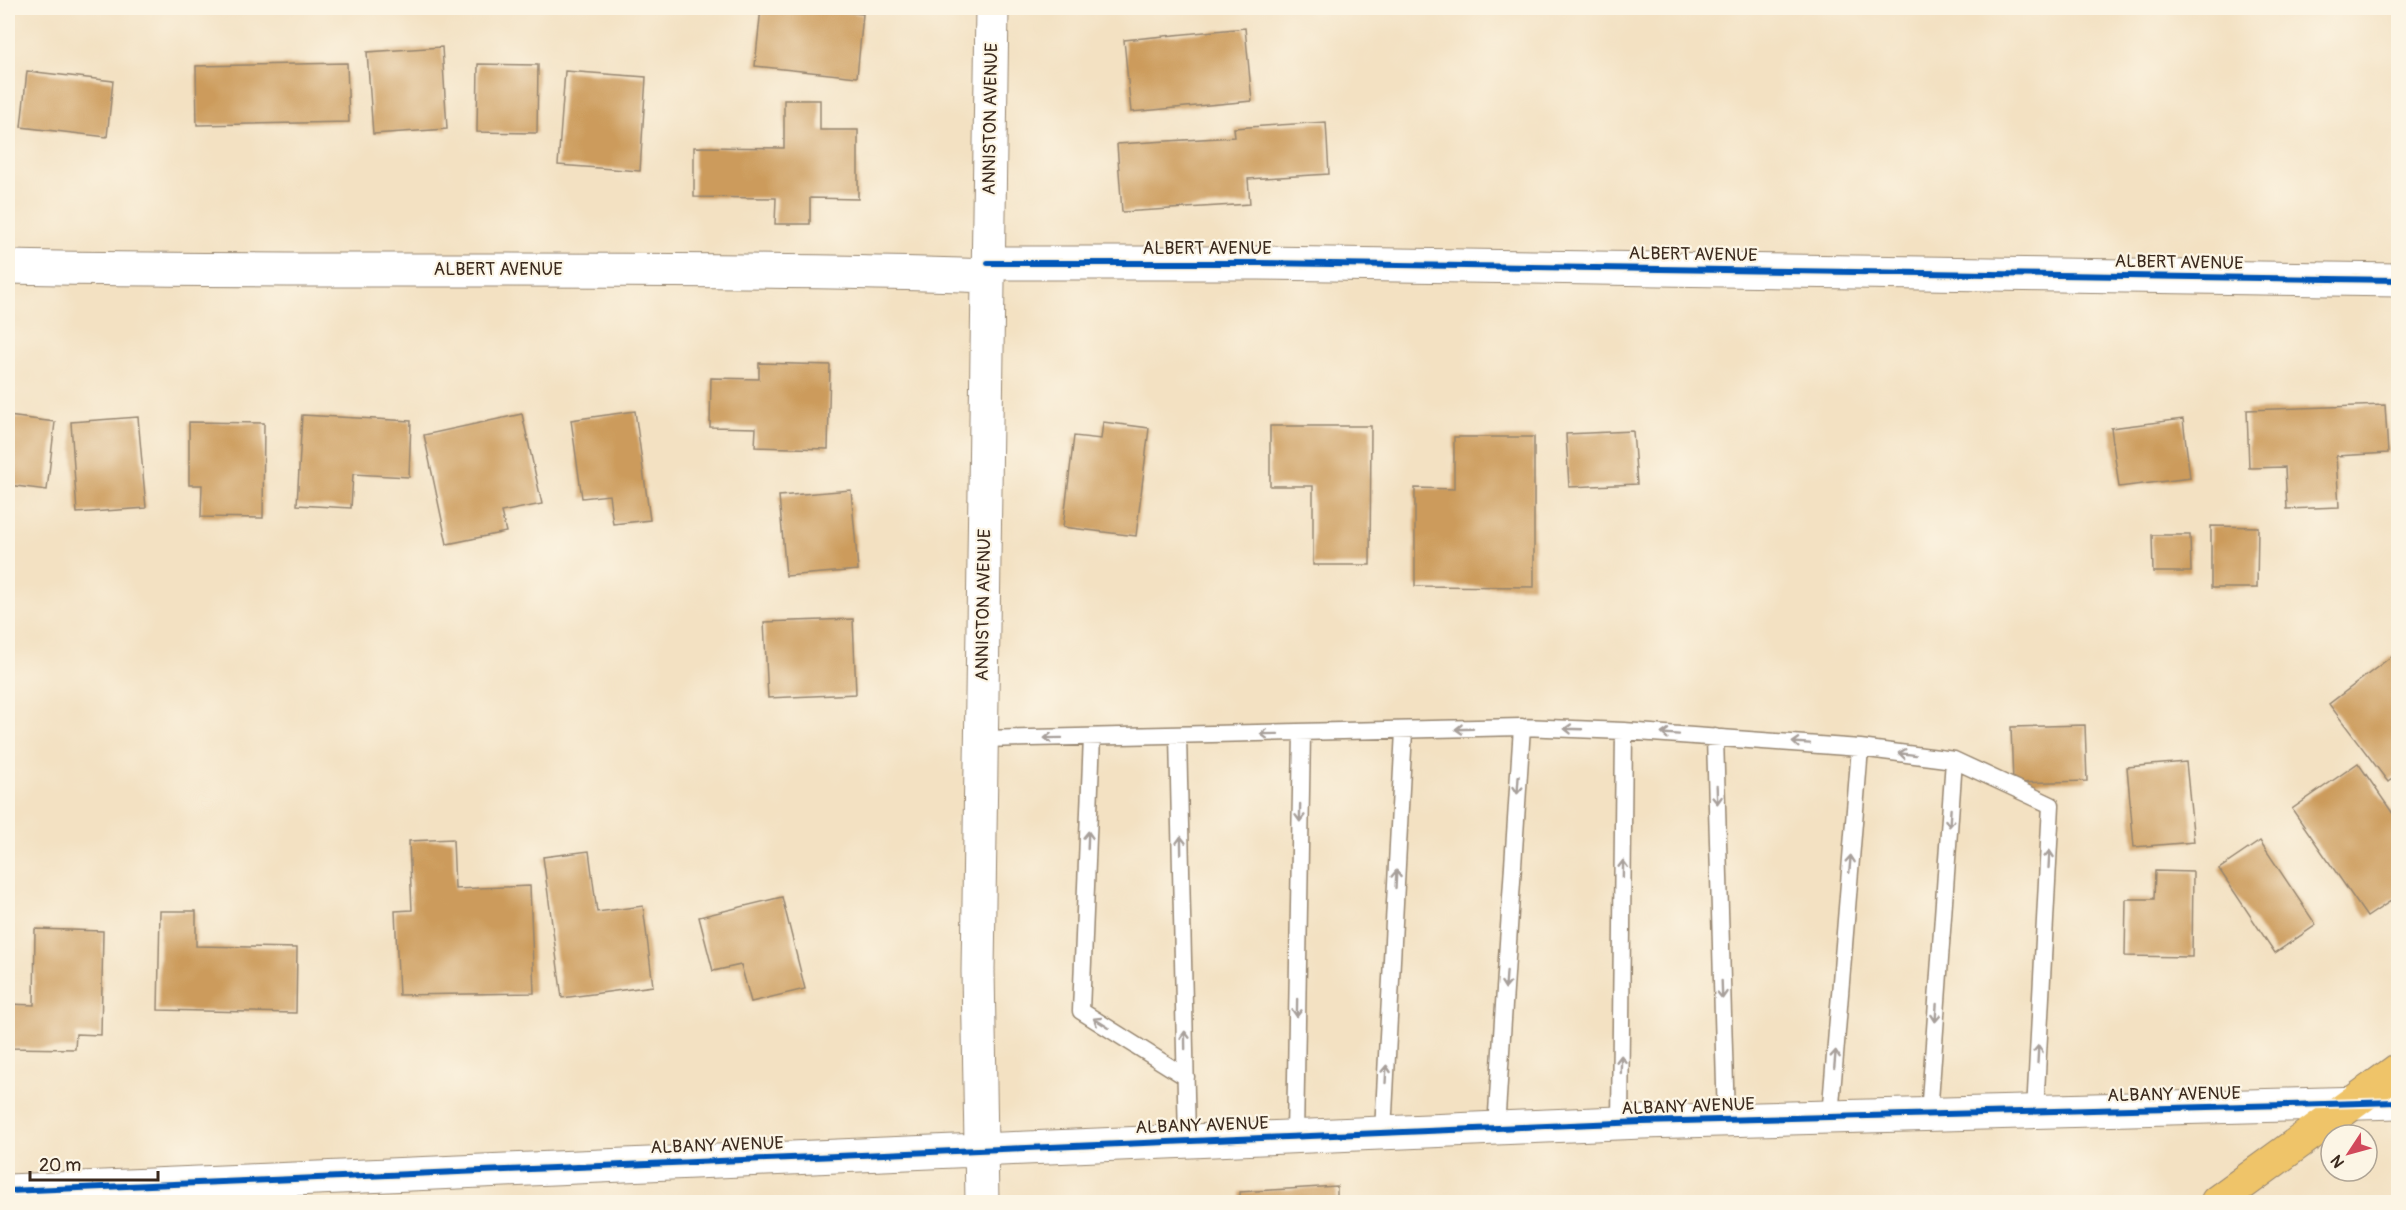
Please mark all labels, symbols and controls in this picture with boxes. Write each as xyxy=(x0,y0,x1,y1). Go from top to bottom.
street label: ANNISTON AVENUE xyxy=(978,43,1003,195)
street label: ALBERT AVENUE xyxy=(1143,237,1272,260)
street label: ALBERT AVENUE xyxy=(1628,242,1758,267)
street label: ALBERT AVENUE xyxy=(2114,250,2244,275)
street label: ALBERT AVENUE xyxy=(434,258,563,281)
street label: ANNISTON AVENUE xyxy=(971,529,996,681)
one-way arrow xyxy=(1564,723,1583,734)
one-way arrow xyxy=(1454,724,1474,735)
one-way arrow xyxy=(1259,728,1279,740)
one-way arrow xyxy=(1660,728,1680,739)
one-way arrow xyxy=(1043,732,1063,743)
one-way arrow xyxy=(1792,738,1812,749)
one-way arrow xyxy=(1898,748,1917,759)
one-way arrow xyxy=(1513,775,1524,795)
one-way arrow xyxy=(1711,785,1723,805)
one-way arrow xyxy=(1295,802,1306,822)
one-way arrow xyxy=(1944,808,1955,828)
one-way arrow xyxy=(1083,830,1094,850)
one-way arrow xyxy=(1175,835,1186,855)
one-way arrow xyxy=(2043,850,2054,870)
one-way arrow xyxy=(1845,855,1856,875)
one-way arrow xyxy=(1617,860,1628,880)
one-way arrow xyxy=(1391,870,1402,890)
one-way arrow xyxy=(1500,970,1511,990)
one-way arrow xyxy=(1717,980,1728,1000)
one-way arrow xyxy=(1291,997,1303,1017)
one-way arrow xyxy=(1931,1002,1942,1022)
one-way arrow xyxy=(1093,1017,1110,1029)
one-way arrow xyxy=(1179,1030,1191,1050)
one-way arrow xyxy=(2033,1044,2044,1064)
one-way arrow xyxy=(1829,1049,1840,1069)
one-way arrow xyxy=(1615,1055,1627,1075)
one-way arrow xyxy=(1381,1064,1392,1084)
street label: ALBANY AVENUE xyxy=(2107,1082,2241,1107)
street label: ALBANY AVENUE xyxy=(1621,1093,1755,1120)
street label: ALBANY AVENUE xyxy=(1135,1112,1269,1139)
north arrow xyxy=(2319,1123,2379,1183)
street label: ALBANY AVENUE xyxy=(650,1132,784,1159)
scale bar xyxy=(30,1144,158,1182)
text: N xyxy=(2326,1151,2349,1171)
text: 20 m xyxy=(39,1154,81,1177)

